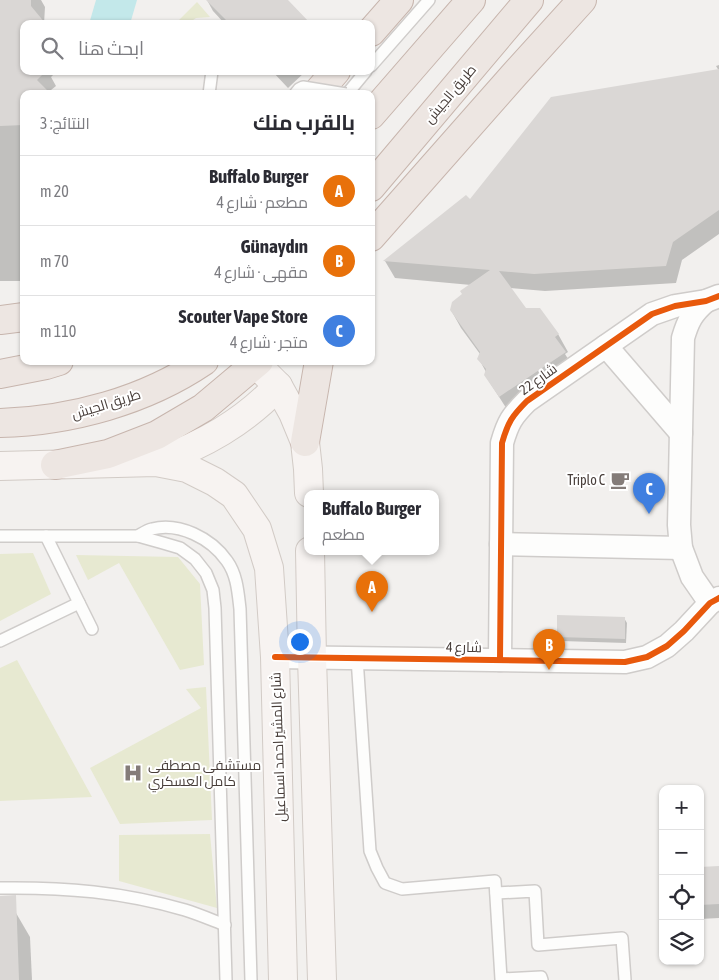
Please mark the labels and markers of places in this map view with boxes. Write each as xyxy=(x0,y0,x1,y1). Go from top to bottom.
cafe icon: Triplo C xyxy=(609,469,631,491)
place label: Triplo C xyxy=(567,472,606,488)
pin: C xyxy=(633,473,665,514)
pin: A xyxy=(356,571,388,612)
pin: B xyxy=(533,629,565,670)
place label: مستشفى مصطفى كامل العسكري xyxy=(148,757,261,793)
hospital icon: مستشفى مصطفى كامل العسكري xyxy=(122,762,144,784)

